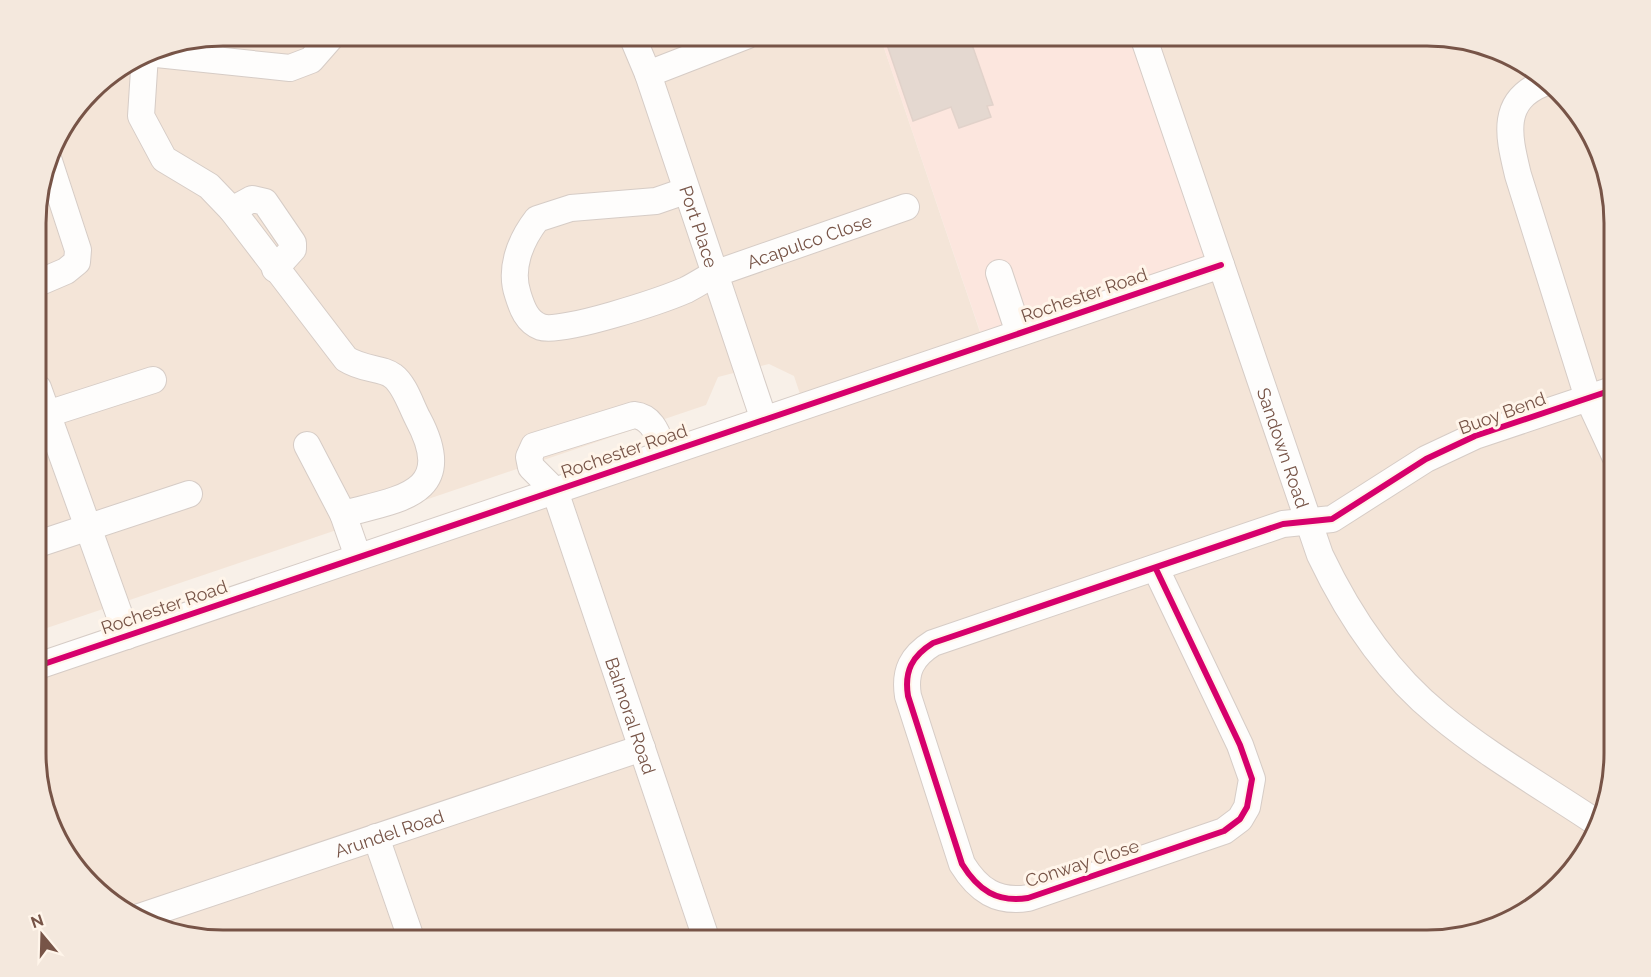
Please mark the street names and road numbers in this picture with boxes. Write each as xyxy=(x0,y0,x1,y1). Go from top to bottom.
street label: Port Place xyxy=(676,183,723,270)
street label: Acapulco Close xyxy=(744,209,875,272)
street label: Rochester Road xyxy=(1018,264,1150,326)
street label: Sandown Road xyxy=(1253,385,1314,511)
street label: Buoy Bend xyxy=(1456,388,1548,438)
street label: Rochester Road xyxy=(558,420,690,482)
street label: Rochester Road xyxy=(98,576,230,638)
street label: Balmoral Road xyxy=(601,654,660,777)
street label: Arundel Road xyxy=(332,805,446,861)
street label: Conway Close xyxy=(1022,835,1142,891)

